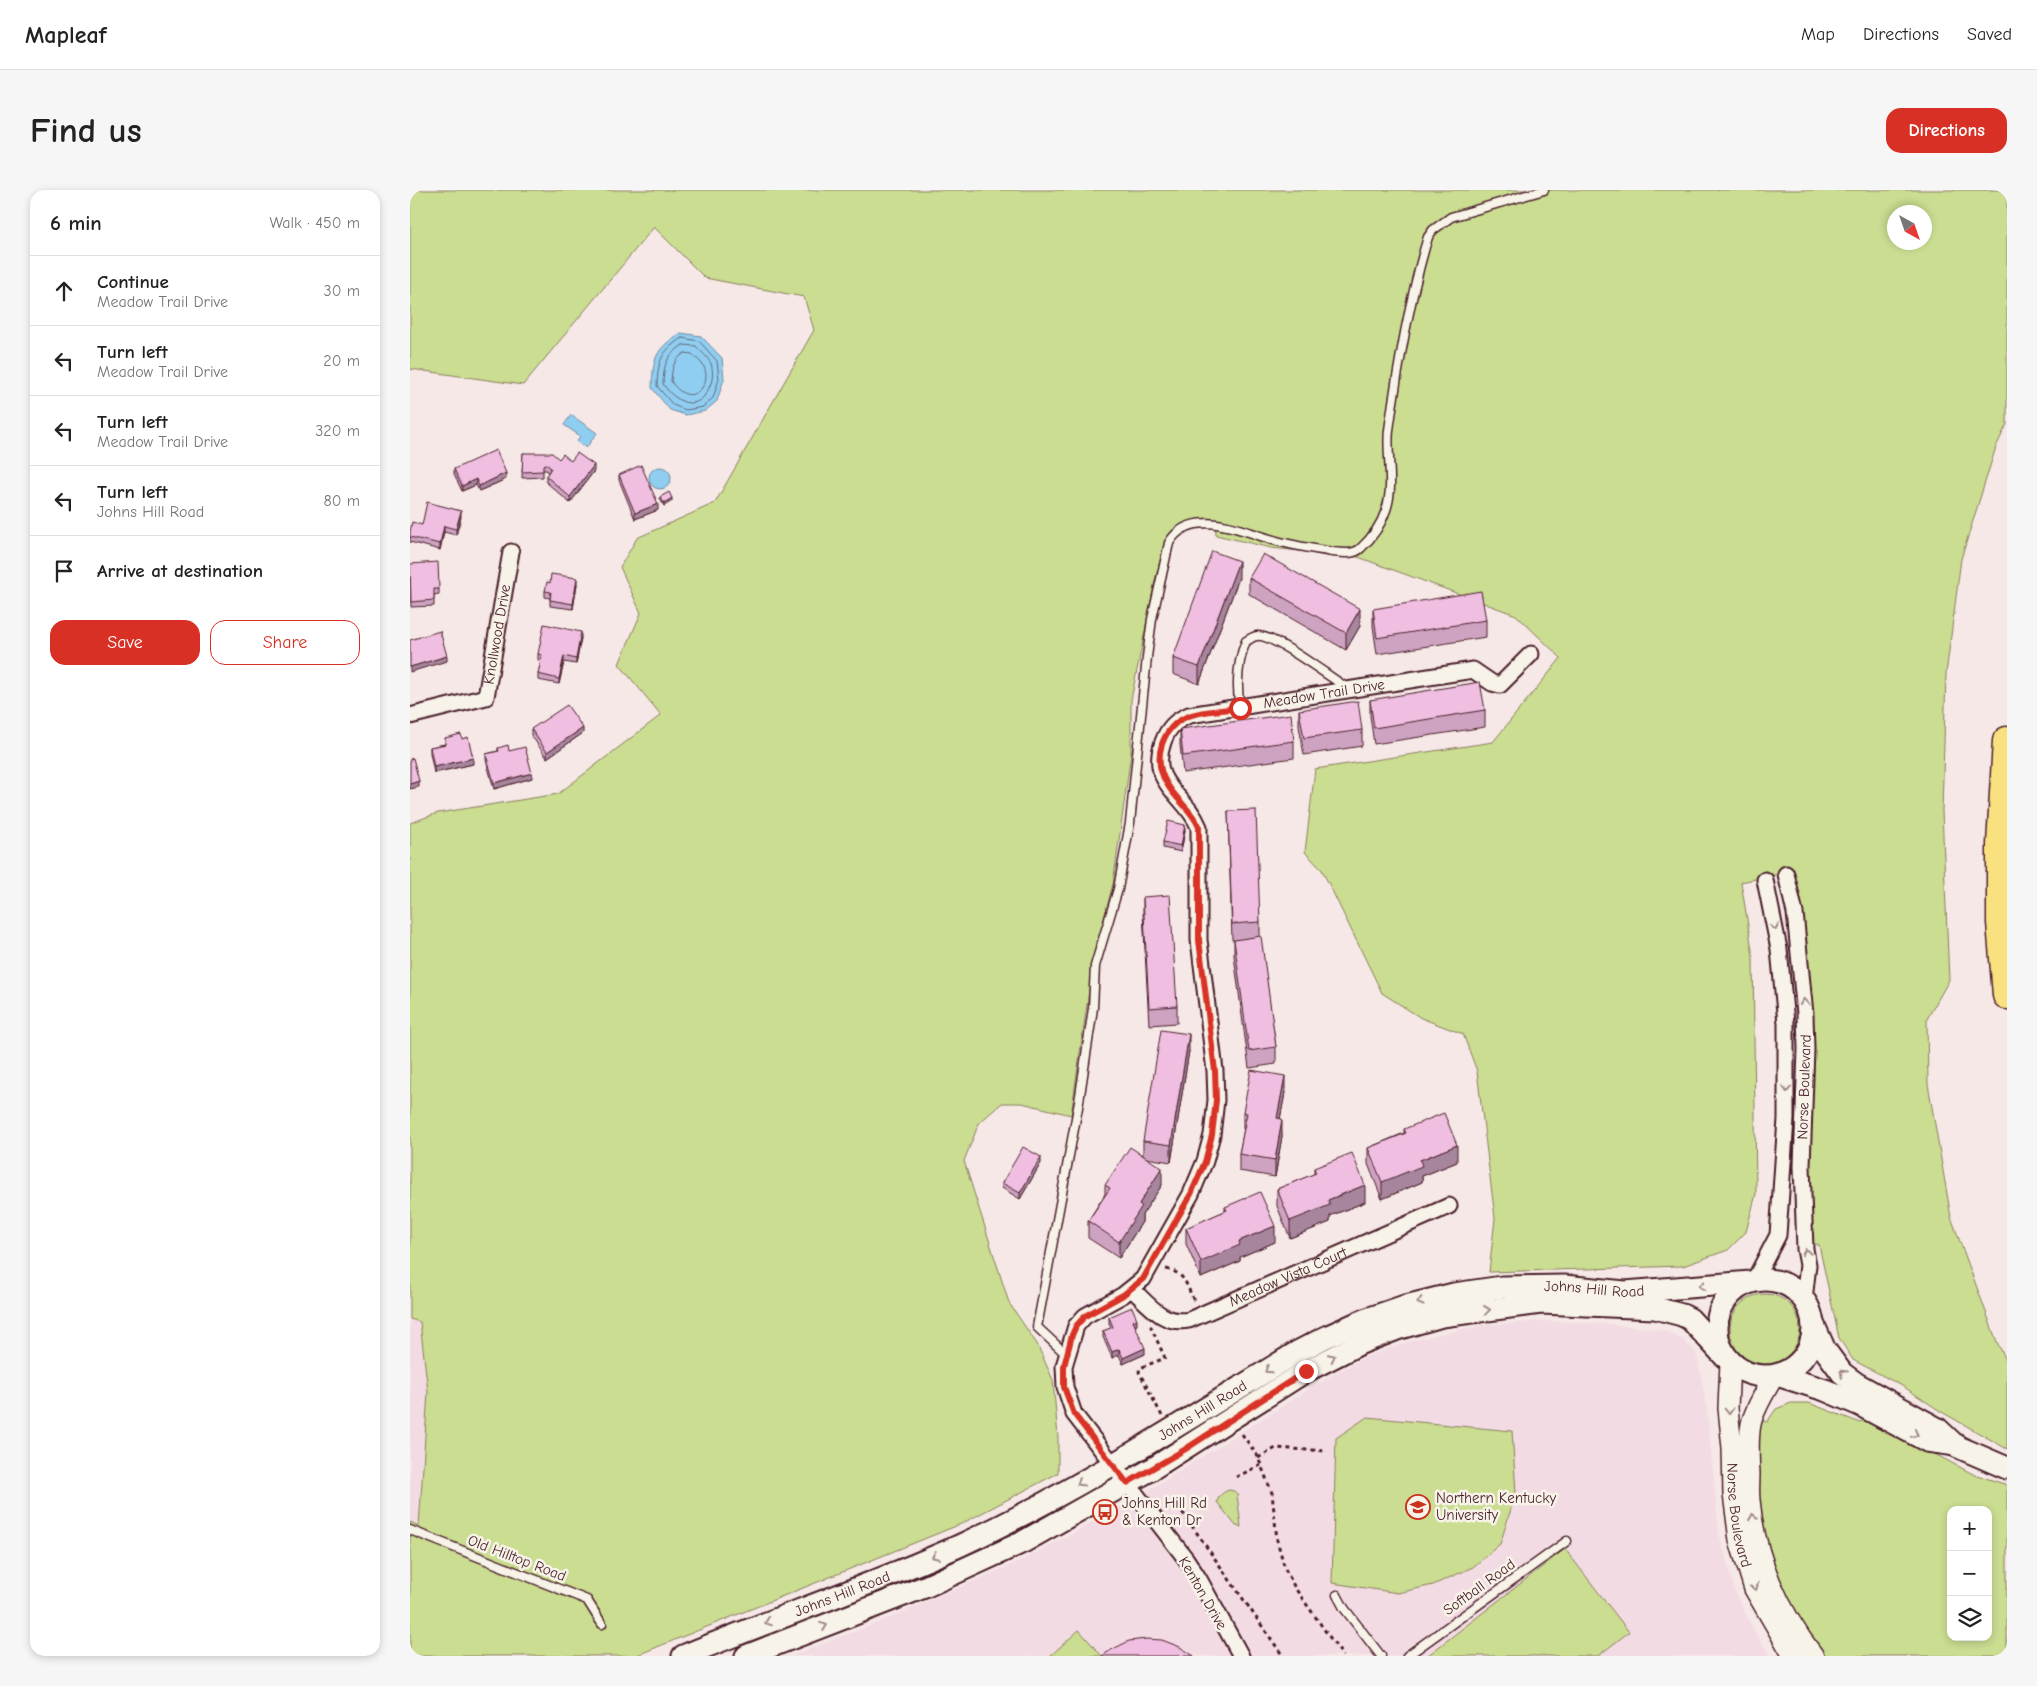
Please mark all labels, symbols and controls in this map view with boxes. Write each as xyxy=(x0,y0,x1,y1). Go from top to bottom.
text: Mapleaf xyxy=(25,21,106,49)
text: Map xyxy=(1801,24,1835,45)
text: Directions xyxy=(1863,24,1939,45)
text: Saved xyxy=(1967,24,2012,45)
button: Directions xyxy=(1886,108,2007,153)
text: Find us xyxy=(30,110,142,151)
north arrow xyxy=(1887,205,1932,250)
text: 6 min xyxy=(50,211,102,235)
text: Walk · 450 m xyxy=(269,214,360,232)
text: Continue xyxy=(97,271,169,293)
icon: ahead xyxy=(50,277,78,305)
text: 30 m xyxy=(324,282,360,300)
text: Meadow Trail Drive xyxy=(97,293,228,311)
text: Turn left xyxy=(97,341,168,363)
icon: left xyxy=(50,347,78,375)
text: 20 m xyxy=(323,352,360,370)
text: Meadow Trail Drive xyxy=(97,363,228,381)
text: Turn left xyxy=(97,411,168,433)
icon: left xyxy=(50,417,78,445)
text: 320 m xyxy=(315,422,360,440)
text: Meadow Trail Drive xyxy=(97,433,228,451)
text: Turn left xyxy=(97,481,168,503)
icon: left xyxy=(50,487,78,515)
text: 80 m xyxy=(323,492,360,510)
text: Johns Hill Road xyxy=(97,503,204,521)
icon: arrive xyxy=(50,557,78,585)
text: Arrive at destination xyxy=(97,560,263,582)
street label: Knollwood Drive xyxy=(479,582,514,686)
button: Save xyxy=(50,620,200,665)
button: Share xyxy=(210,620,360,665)
street label: Meadow Trail Drive xyxy=(1262,675,1386,712)
route start xyxy=(1229,697,1252,720)
one-way arrow xyxy=(1769,923,1780,932)
one-way arrow xyxy=(1799,998,1810,1006)
street label: Norse Boulevard xyxy=(1793,1034,1815,1140)
one-way arrow xyxy=(1781,1085,1792,1093)
street label: Meadow Vista Court xyxy=(1226,1243,1350,1310)
one-way arrow xyxy=(1801,1247,1812,1255)
street label: Johns Hill Road xyxy=(1544,1277,1645,1301)
one-way arrow xyxy=(1698,1280,1706,1291)
one-way arrow xyxy=(1417,1297,1425,1307)
one-way arrow xyxy=(1483,1305,1491,1316)
one-way arrow xyxy=(1327,1353,1336,1363)
route end xyxy=(1295,1360,1318,1383)
one-way arrow xyxy=(1265,1364,1274,1373)
one-way arrow xyxy=(1840,1370,1849,1379)
street label: Johns Hill Road xyxy=(1155,1376,1250,1444)
one-way arrow xyxy=(1723,1407,1734,1415)
one-way arrow xyxy=(1909,1428,1918,1438)
street label: Norse Boulevard xyxy=(1723,1463,1756,1569)
one-way arrow xyxy=(1077,1477,1086,1487)
place label: Northern Kentucky University xyxy=(1436,1489,1557,1524)
place label: Johns Hill Rd & Kenton Dr xyxy=(1122,1494,1207,1529)
school or university icon: Northern Kentucky University xyxy=(1405,1494,1431,1520)
bus stop icon: Johns Hill Rd & Kenton Dr xyxy=(1092,1499,1118,1525)
map controls xyxy=(1947,1506,1992,1641)
button: + xyxy=(1947,1506,1992,1551)
one-way arrow xyxy=(1748,1513,1758,1522)
street label: Old Hilltop Road xyxy=(465,1531,569,1585)
one-way arrow xyxy=(931,1550,940,1560)
button: − xyxy=(1947,1551,1992,1596)
street label: Kenton Drive xyxy=(1175,1553,1231,1633)
street label: Softball Road xyxy=(1440,1555,1518,1619)
street label: Johns Hill Road xyxy=(792,1567,893,1620)
one-way arrow xyxy=(1748,1582,1759,1591)
button: layers xyxy=(1947,1596,1992,1641)
one-way arrow xyxy=(764,1616,773,1627)
one-way arrow xyxy=(819,1622,828,1632)

